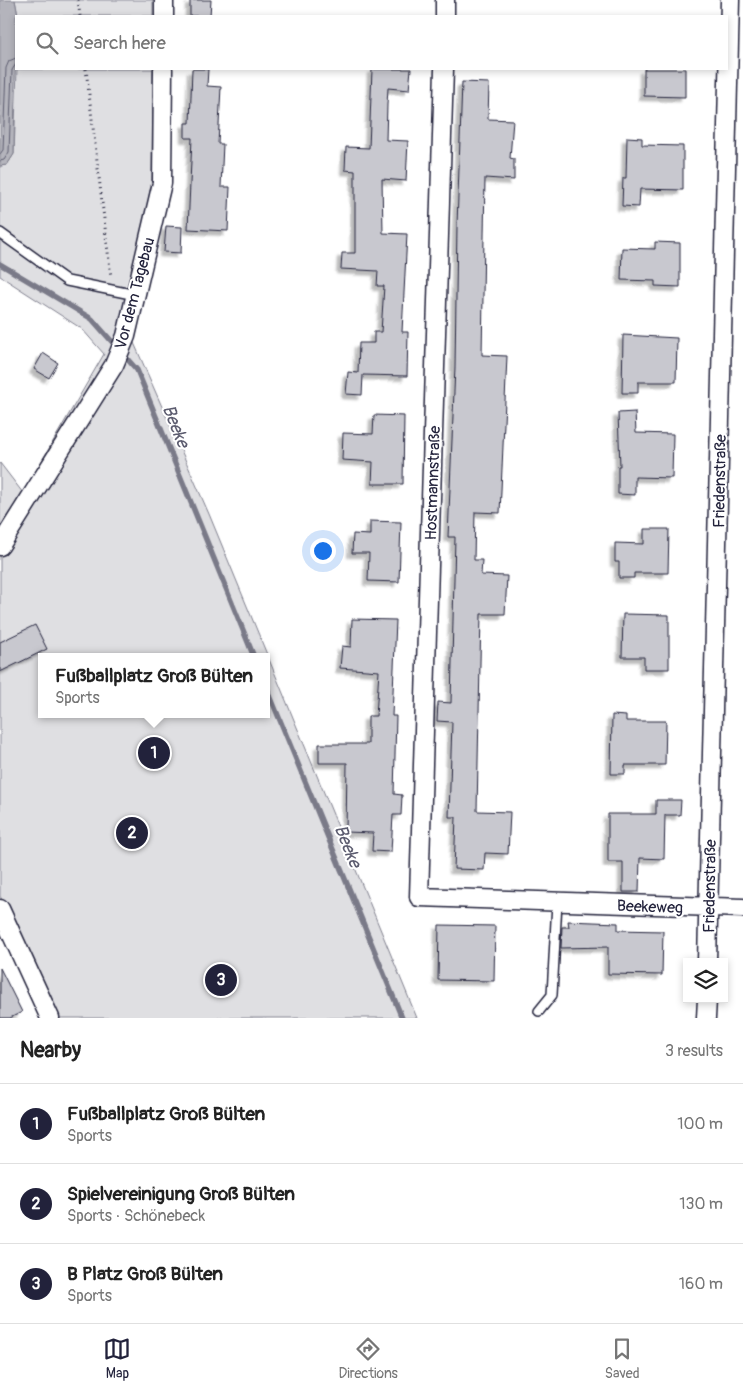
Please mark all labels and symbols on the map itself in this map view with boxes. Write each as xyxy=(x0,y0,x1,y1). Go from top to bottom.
street label: Vor dem Tagebau xyxy=(110,235,160,351)
water label: Beeke xyxy=(157,401,195,453)
street label: Hostmannstraße xyxy=(421,425,445,541)
street label: Friedenstraße xyxy=(709,434,731,528)
your location xyxy=(310,538,336,564)
pin: 1 xyxy=(138,734,170,772)
pin: 2 xyxy=(116,814,148,852)
water label: Beeke xyxy=(329,821,367,873)
street label: Friedenstraße xyxy=(699,839,721,933)
street label: Beekeweg xyxy=(617,896,683,918)
pin: 3 xyxy=(205,961,237,999)

